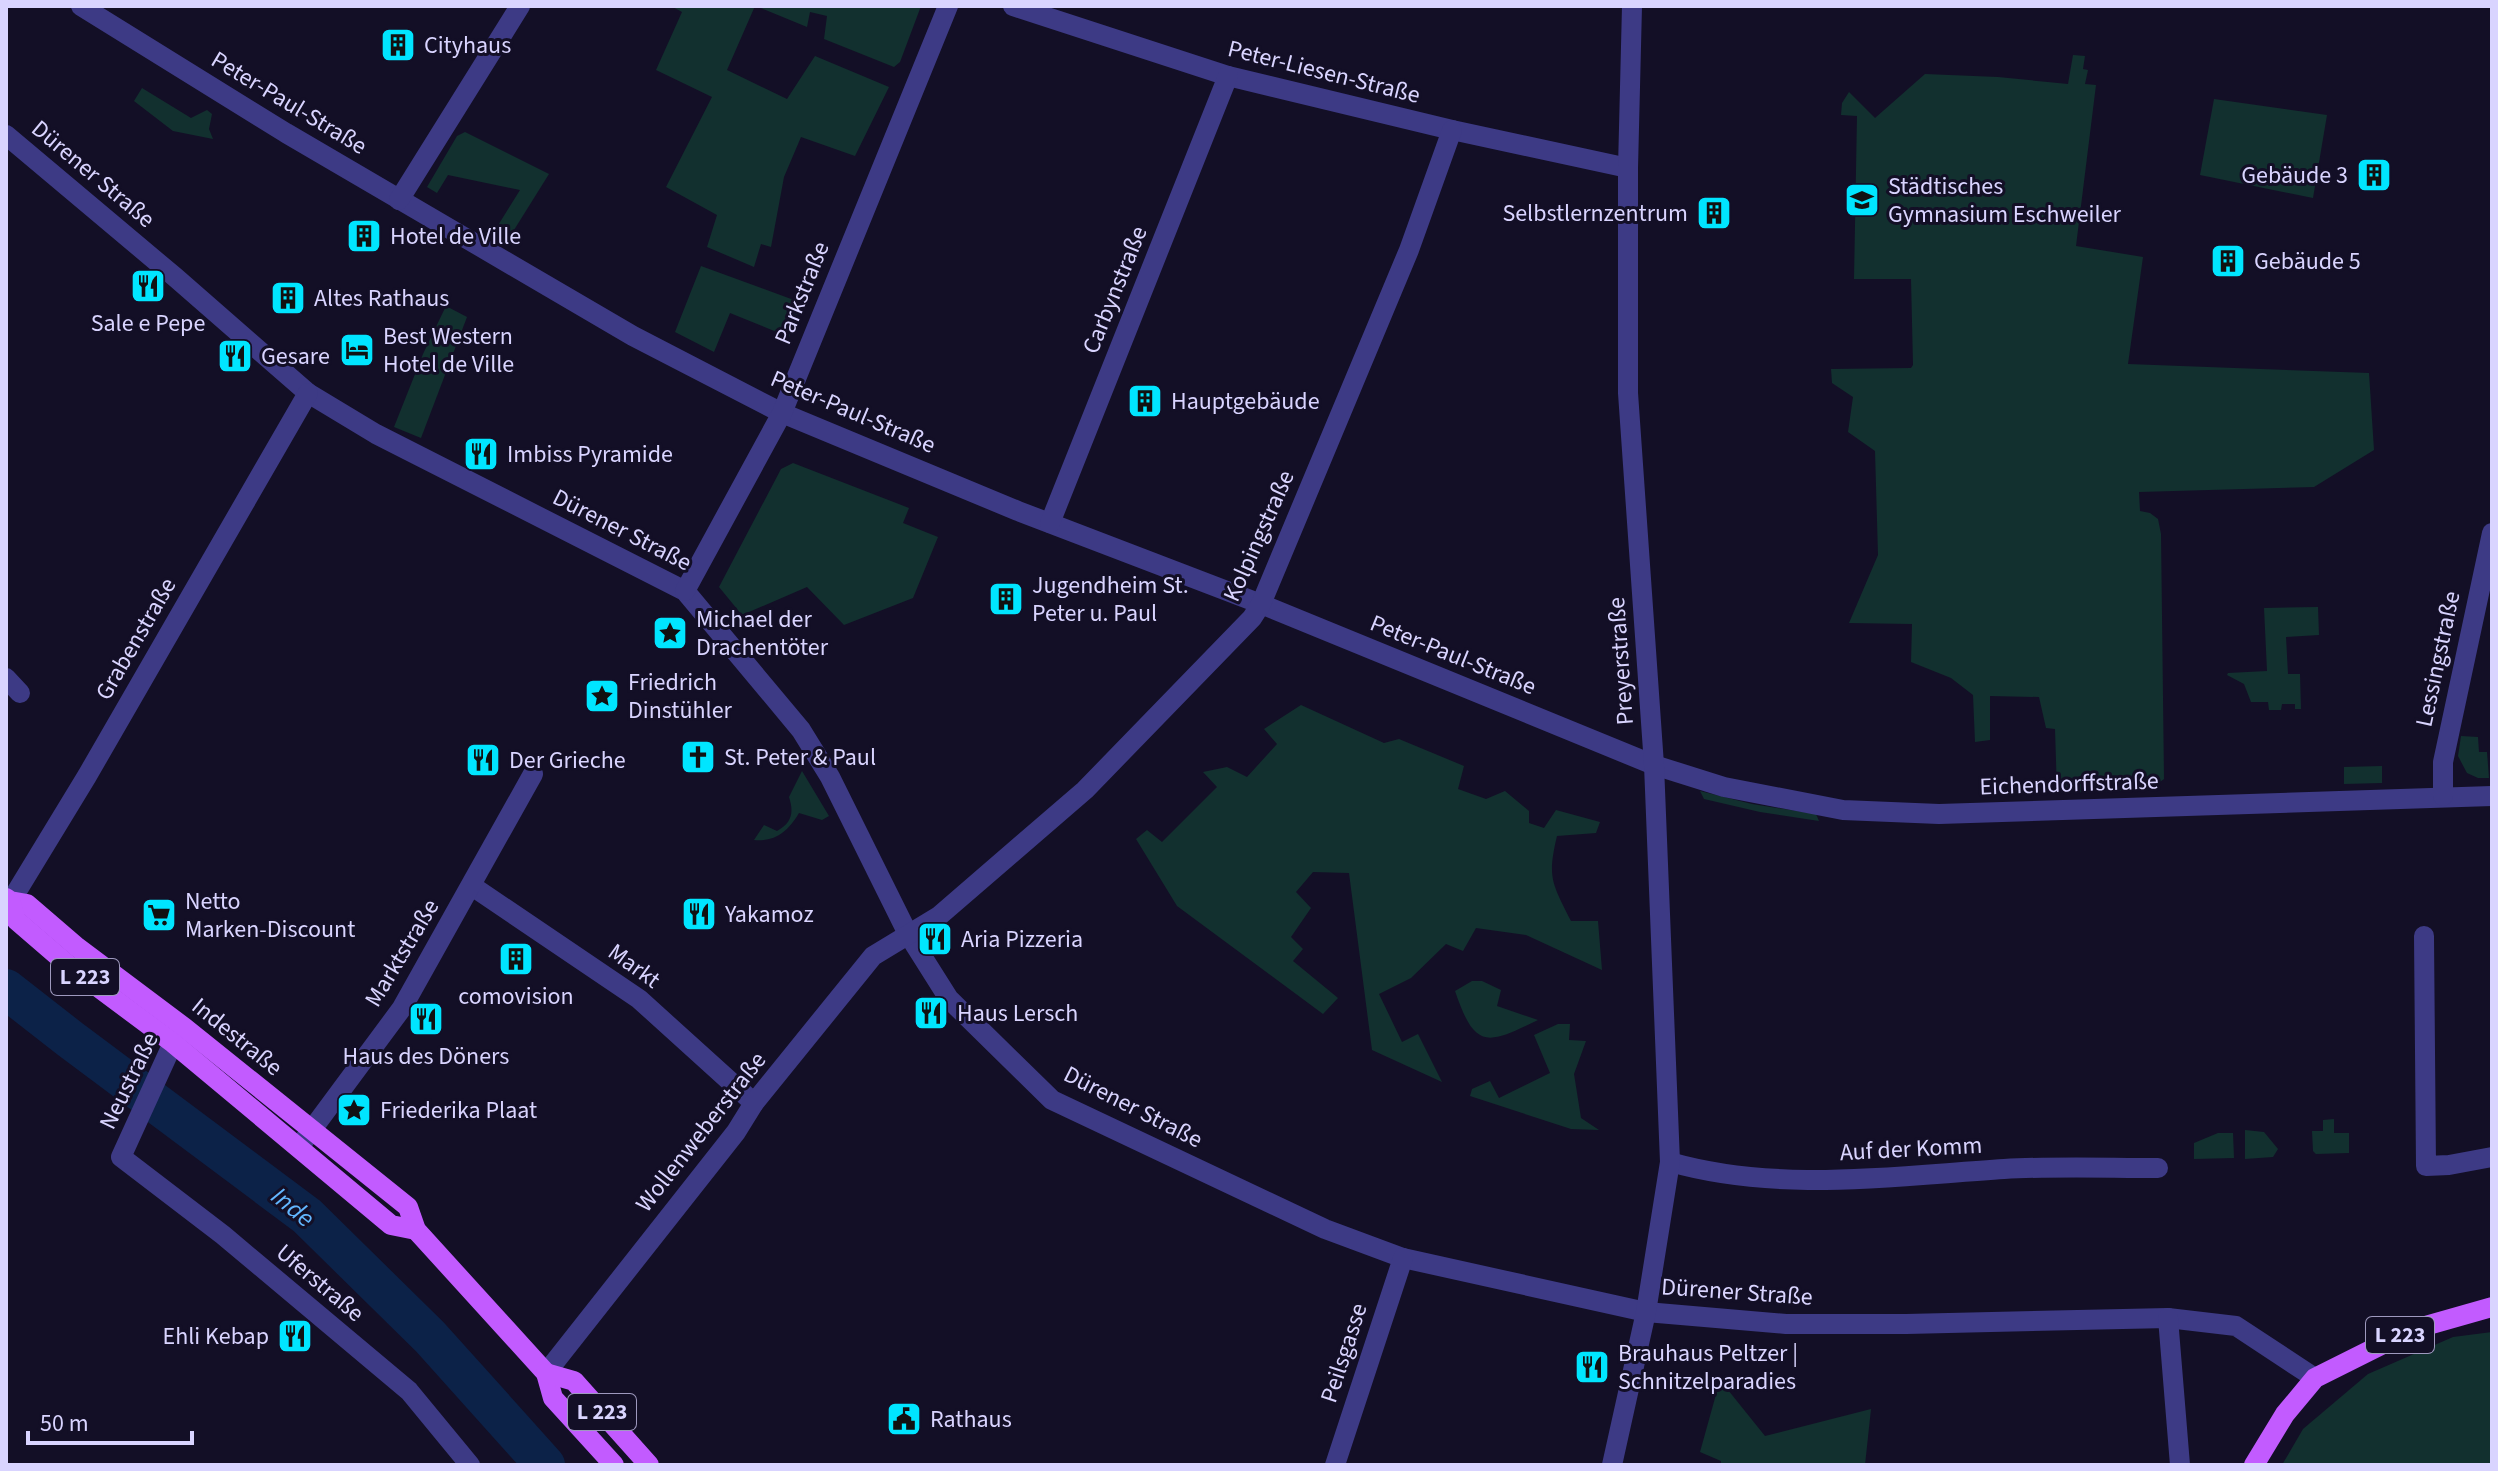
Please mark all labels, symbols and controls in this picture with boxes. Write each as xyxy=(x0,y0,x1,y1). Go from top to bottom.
building icon: Cityhaus xyxy=(379,26,417,64)
place label: Cityhaus xyxy=(424,28,511,63)
street label: Peter-Liesen-Straße xyxy=(1224,31,1424,113)
street label: Peter-Paul-Straße xyxy=(204,43,374,163)
street label: Dürener Straße xyxy=(24,112,162,236)
building icon: Gebäude 3 xyxy=(2355,156,2393,194)
place label: Gebäude 3 xyxy=(2241,158,2348,193)
place label: Städtisches Gymnasium Eschweiler xyxy=(1888,169,2122,232)
school or university icon: Städtisches Gymnasium Eschweiler xyxy=(1843,181,1881,219)
building icon: Selbstlernzentrum xyxy=(1695,194,1733,232)
place label: Selbstlernzentrum xyxy=(1502,196,1688,231)
building icon: Hotel de Ville xyxy=(345,217,383,255)
place label: Hotel de Ville xyxy=(390,219,521,254)
street label: Carbynstraße xyxy=(1074,221,1156,359)
street label: Parkstraße xyxy=(766,236,838,350)
building icon: Gebäude 5 xyxy=(2209,242,2247,280)
place label: Gebäude 5 xyxy=(2254,244,2361,279)
restaurant icon: Sale e Pepe xyxy=(129,267,167,305)
building icon: Altes Rathaus xyxy=(269,279,307,317)
place label: Altes Rathaus xyxy=(314,281,449,316)
place label: Sale e Pepe xyxy=(91,306,205,341)
place label: Best Western Hotel de Ville xyxy=(383,319,514,382)
hotel icon: Best Western Hotel de Ville xyxy=(338,331,376,369)
restaurant icon: Gesare xyxy=(216,337,254,375)
place label: Gesare xyxy=(261,339,330,374)
street label: Peter-Paul-Straße xyxy=(765,361,941,463)
building icon: Hauptgebäude xyxy=(1126,382,1164,420)
place label: Hauptgebäude xyxy=(1171,384,1320,419)
restaurant icon: Imbiss Pyramide xyxy=(462,435,500,473)
place label: Imbiss Pyramide xyxy=(507,437,673,472)
street label: Kolpingstraße xyxy=(1214,465,1304,607)
street label: Dürener Straße xyxy=(546,480,698,580)
place label: Jugendheim St. Peter u. Paul xyxy=(1032,568,1189,631)
street label: Grabenstraße xyxy=(87,571,185,707)
building icon: Jugendheim St. Peter u. Paul xyxy=(987,580,1025,618)
street label: Lessingstraße xyxy=(2407,588,2469,730)
street label: Preyerstraße xyxy=(1599,596,1643,726)
place label: Michael der Drachentöter xyxy=(696,602,829,665)
street label: Peter-Paul-Straße xyxy=(1365,606,1541,704)
place icon: Michael der Drachentöter xyxy=(651,614,689,652)
place label: Friedrich Dinstühler xyxy=(628,665,733,728)
place icon: Friedrich Dinstühler xyxy=(583,677,621,715)
church icon: St. Peter & Paul xyxy=(679,738,717,776)
place label: St. Peter & Paul xyxy=(724,740,876,775)
restaurant icon: Der Grieche xyxy=(464,741,502,779)
place label: Der Grieche xyxy=(509,743,626,778)
street label: Eichendorffstraße xyxy=(1979,763,2159,805)
place label: Netto Marken-Discount xyxy=(185,884,355,947)
street label: Marktstraße xyxy=(356,892,448,1014)
restaurant icon: Yakamoz xyxy=(680,895,718,933)
supermarket icon: Netto Marken-Discount xyxy=(140,896,178,934)
place label: Yakamoz xyxy=(724,897,814,932)
restaurant icon: Aria Pizzeria xyxy=(916,920,954,958)
place label: Aria Pizzeria xyxy=(961,922,1083,957)
street label: Markt xyxy=(601,935,667,997)
building icon: comovision xyxy=(497,940,535,978)
road number: L 223 xyxy=(51,959,119,995)
place label: comovision xyxy=(458,979,574,1014)
street label: Indestraße xyxy=(184,989,290,1085)
restaurant icon: Haus Lersch xyxy=(912,994,950,1032)
place label: Haus Lersch xyxy=(957,996,1078,1031)
restaurant icon: Haus des Döners xyxy=(407,1000,445,1038)
street label: Neustraße xyxy=(91,1027,167,1135)
place label: Haus des Döners xyxy=(343,1039,509,1074)
street label: Wollenweberstraße xyxy=(627,1044,775,1220)
street label: Dürener Straße xyxy=(1057,1057,1209,1157)
place icon: Friederika Plaat xyxy=(335,1091,373,1129)
place label: Friederika Plaat xyxy=(380,1093,537,1128)
street label: Auf der Komm xyxy=(1839,1128,1983,1170)
water label: Inde xyxy=(263,1178,323,1236)
street label: Uferstraße xyxy=(268,1236,372,1330)
street label: Dürener Straße xyxy=(1660,1269,1814,1315)
street label: Peilsgasse xyxy=(1311,1299,1377,1407)
restaurant icon: Ehli Kebap xyxy=(276,1317,314,1355)
road number: L 223 xyxy=(2366,1317,2434,1353)
place label: Ehli Kebap xyxy=(162,1319,269,1354)
place label: Brauhaus Peltzer | Schnitzelparadies xyxy=(1618,1336,1798,1399)
restaurant icon: Brauhaus Peltzer | Schnitzelparadies xyxy=(1573,1348,1611,1386)
road number: L 223 xyxy=(568,1394,636,1430)
scale bar xyxy=(28,1395,192,1445)
public building icon: Rathaus xyxy=(885,1400,923,1438)
place label: Rathaus xyxy=(930,1402,1012,1437)
text: 50 m xyxy=(40,1406,89,1441)

